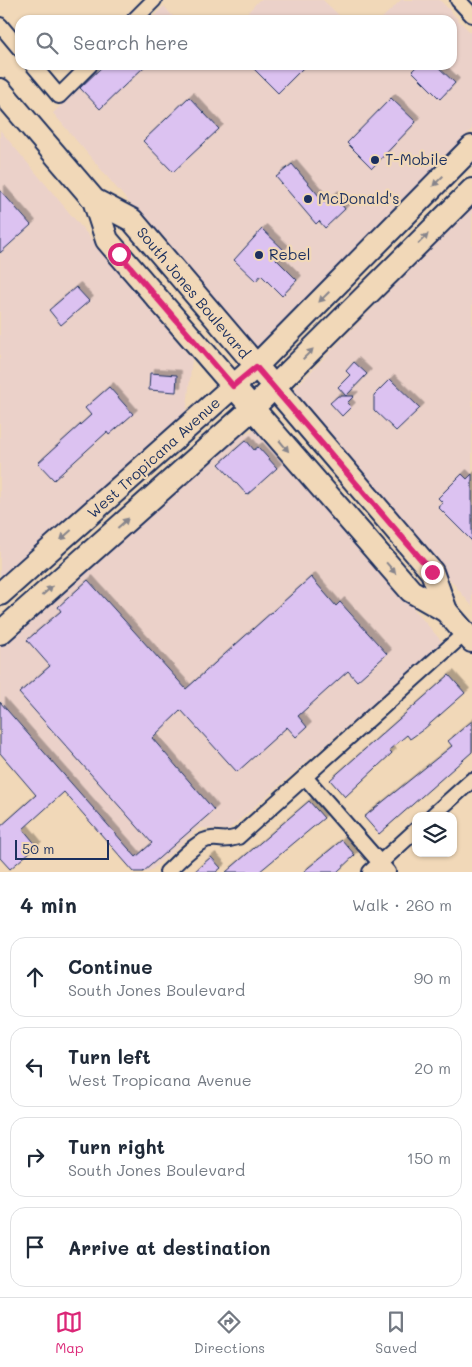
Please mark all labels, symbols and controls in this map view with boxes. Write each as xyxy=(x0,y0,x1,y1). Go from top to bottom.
search box xyxy=(15,15,457,70)
icon: search xyxy=(33,29,61,57)
text: Search here xyxy=(73,30,189,55)
place label: T-Mobile xyxy=(385,149,448,169)
marker: T-Mobile xyxy=(369,154,381,166)
one-way arrow xyxy=(432,175,444,187)
place label: McDonald's xyxy=(318,188,400,208)
marker: McDonald's xyxy=(302,193,314,205)
street label: South Jones Boulevard xyxy=(133,222,255,362)
one-way arrow xyxy=(417,234,429,246)
route start xyxy=(108,243,131,266)
place label: Rebel xyxy=(269,244,311,264)
marker: Rebel xyxy=(253,249,265,261)
one-way arrow xyxy=(318,291,330,303)
one-way arrow xyxy=(302,349,314,361)
street label: West Tropicana Avenue xyxy=(83,392,224,522)
one-way arrow xyxy=(278,439,290,451)
one-way arrow xyxy=(117,518,130,529)
one-way arrow xyxy=(61,529,73,541)
route end xyxy=(421,561,444,584)
one-way arrow xyxy=(385,562,396,575)
one-way arrow xyxy=(41,585,53,597)
map controls xyxy=(412,812,457,857)
button: layers xyxy=(412,812,457,857)
scale bar xyxy=(15,837,109,860)
text: 50 m xyxy=(22,839,54,858)
text: 4 min xyxy=(20,891,77,918)
text: Walk · 260 m xyxy=(352,894,452,915)
text: Continue xyxy=(68,954,153,979)
icon: ahead xyxy=(21,963,49,991)
text: 90 m xyxy=(414,967,451,988)
text: South Jones Boulevard xyxy=(68,979,245,1000)
text: Turn left xyxy=(68,1044,151,1069)
icon: left xyxy=(21,1053,49,1081)
text: 20 m xyxy=(414,1057,451,1078)
text: West Tropicana Avenue xyxy=(68,1069,252,1090)
text: Turn right xyxy=(68,1134,165,1159)
icon: right xyxy=(21,1143,49,1171)
text: 150 m xyxy=(407,1147,451,1168)
text: South Jones Boulevard xyxy=(68,1159,245,1180)
icon: arrive xyxy=(21,1233,49,1261)
text: Arrive at destination xyxy=(68,1235,271,1260)
tab: Map xyxy=(55,1308,84,1357)
tab: Directions xyxy=(194,1308,265,1357)
tab: Saved xyxy=(375,1308,417,1357)

